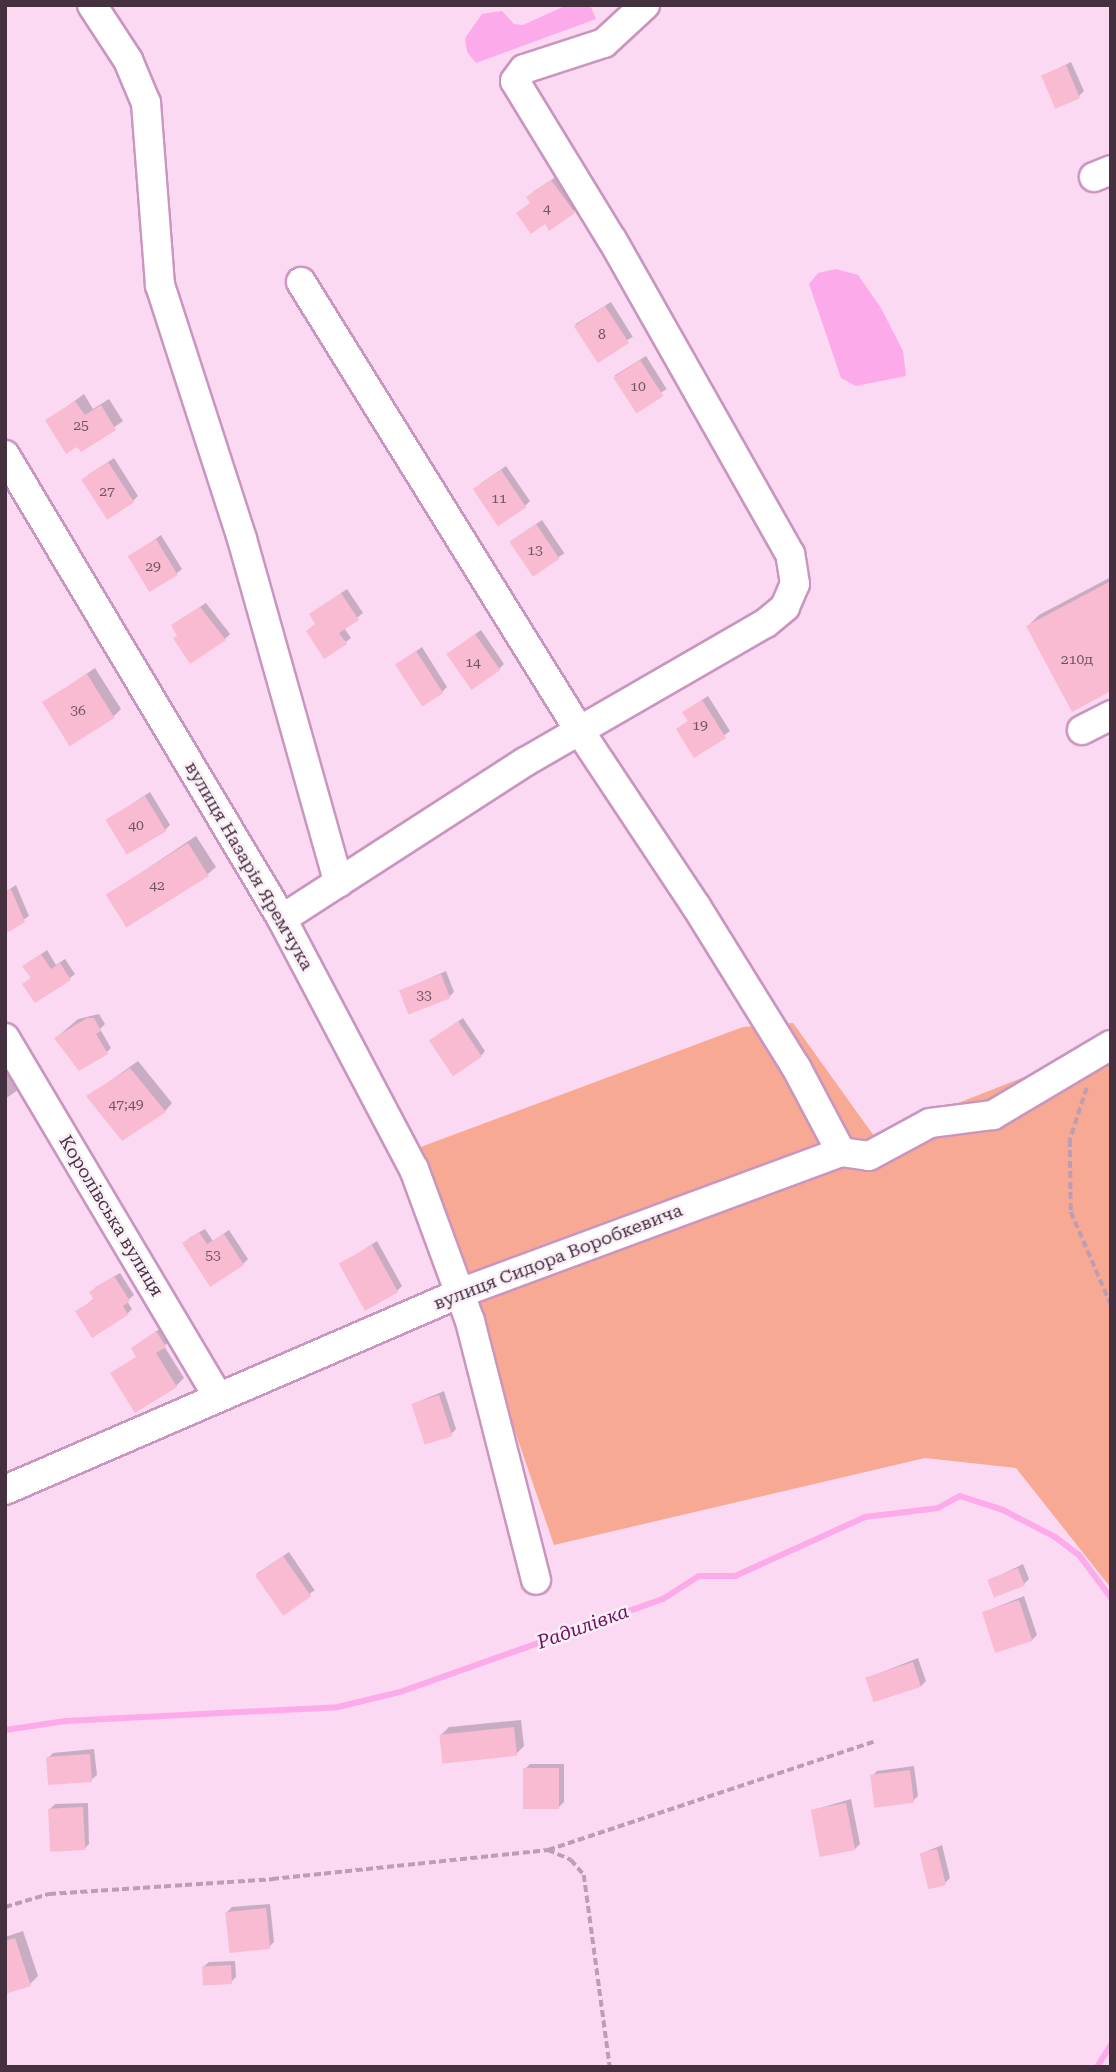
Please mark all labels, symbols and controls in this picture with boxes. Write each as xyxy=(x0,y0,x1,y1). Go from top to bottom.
house number: 4 xyxy=(543,200,551,216)
house number: 8 xyxy=(598,326,606,342)
house number: 10 xyxy=(630,378,646,394)
house number: 25 xyxy=(73,417,89,433)
house number: 27 xyxy=(99,483,115,499)
house number: 11 xyxy=(491,490,507,506)
house number: 13 xyxy=(527,542,543,558)
house number: 29 xyxy=(145,558,161,574)
house number: 210д xyxy=(1061,651,1093,667)
house number: 14 xyxy=(465,654,481,670)
house number: 36 xyxy=(70,702,86,718)
house number: 19 xyxy=(692,717,708,733)
street label: вулиця Назарія Яремчука xyxy=(180,758,318,974)
house number: 40 xyxy=(128,817,144,833)
house number: 42 xyxy=(149,877,165,893)
house number: 33 xyxy=(416,987,432,1003)
house number: 47;49 xyxy=(108,1096,144,1112)
street label: Королівська вулиця xyxy=(54,1131,168,1301)
street label: вулиця Сидора Воробкевича xyxy=(431,1199,685,1315)
house number: 53 xyxy=(205,1247,221,1263)
water label: Радилівка xyxy=(534,1600,632,1654)

